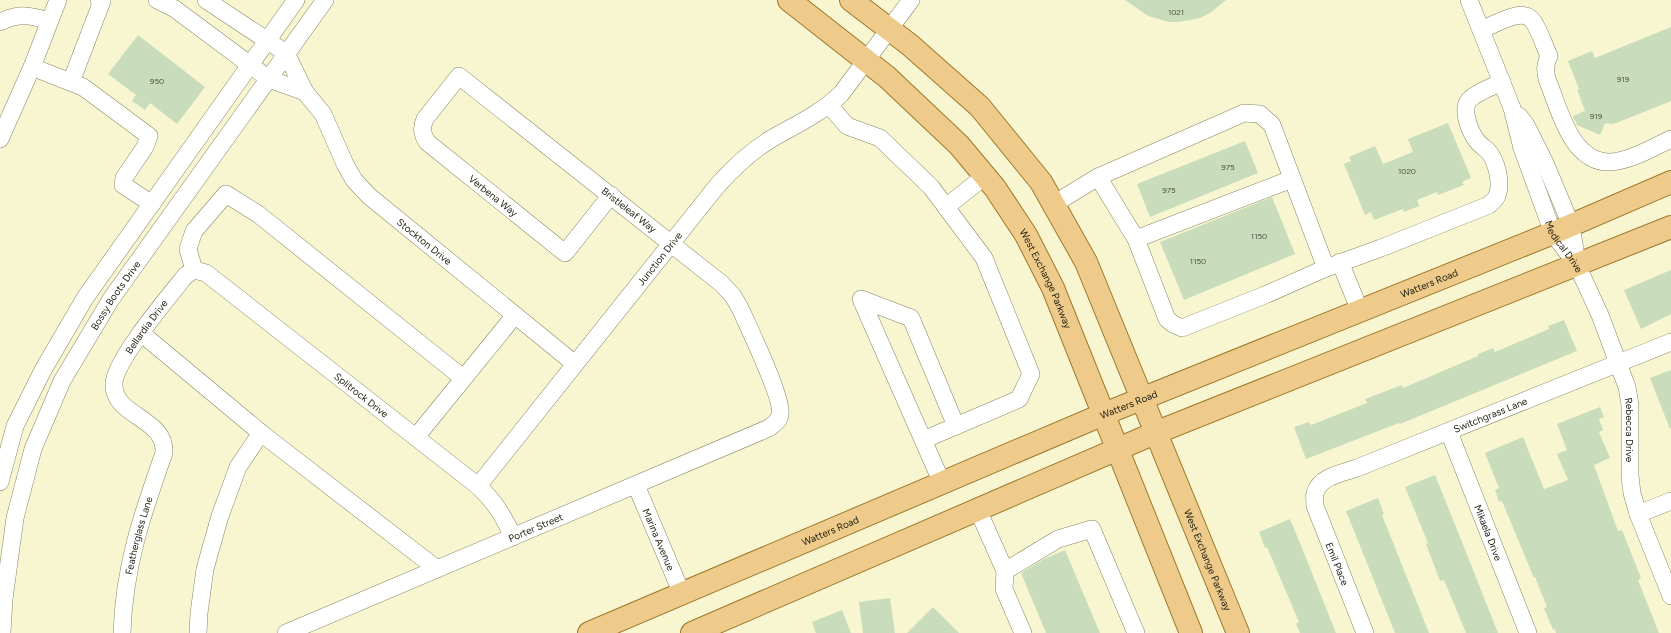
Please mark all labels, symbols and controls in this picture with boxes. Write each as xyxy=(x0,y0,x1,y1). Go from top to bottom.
house number: 1021 xyxy=(1168,7,1184,17)
house number: 919 xyxy=(1617,74,1630,84)
house number: 950 xyxy=(150,76,164,86)
house number: 919 xyxy=(1590,111,1603,121)
house number: 975 xyxy=(1221,162,1235,172)
house number: 1020 xyxy=(1398,166,1416,176)
street label: Verbena Way xyxy=(466,172,521,220)
street label: Bristleleaf Way xyxy=(599,184,660,236)
house number: 975 xyxy=(1162,185,1176,195)
street label: Stockton Drive xyxy=(395,215,455,268)
street label: Medical Drive xyxy=(1542,218,1586,275)
street label: West Exchange Parkway xyxy=(1017,226,1075,331)
street label: Junction Drive xyxy=(634,229,685,288)
house number: 1150 xyxy=(1251,231,1267,241)
house number: 1150 xyxy=(1190,256,1206,266)
street label: Bossy Boots Drive xyxy=(87,257,143,332)
street label: Watters Road xyxy=(1398,266,1460,300)
street label: Bellardia Drive xyxy=(122,296,171,356)
street label: Splitrock Drive xyxy=(332,370,392,420)
street label: Watters Road xyxy=(1098,387,1159,422)
street label: Switchgrass Lane xyxy=(1451,394,1530,435)
street label: Rebecca Drive xyxy=(1622,397,1637,463)
street label: Featherglass Lane xyxy=(122,494,155,576)
street label: Mikaela Drive xyxy=(1472,503,1506,563)
street label: Marina Avenue xyxy=(640,506,678,573)
street label: West Exchange Parkway xyxy=(1181,507,1235,613)
street label: Porter Street xyxy=(506,510,565,544)
street label: Watters Road xyxy=(800,513,861,548)
street label: Emil Place xyxy=(1322,541,1352,588)

